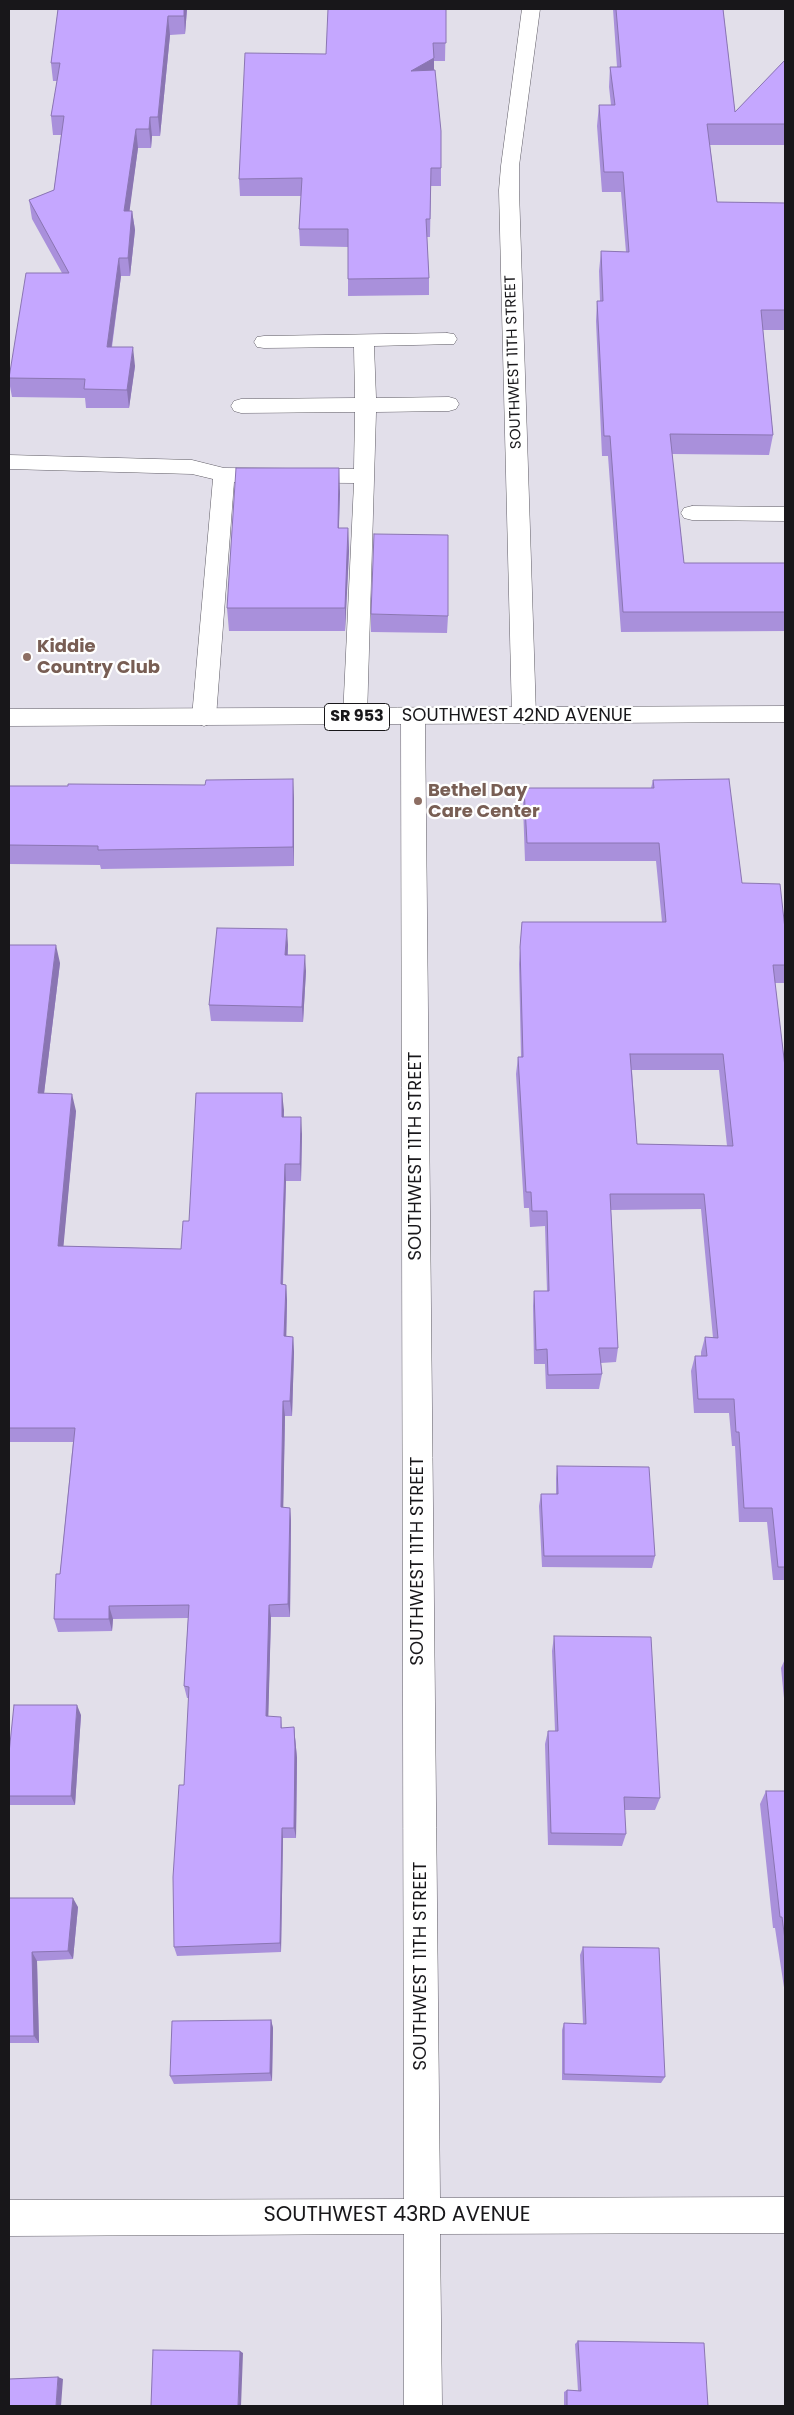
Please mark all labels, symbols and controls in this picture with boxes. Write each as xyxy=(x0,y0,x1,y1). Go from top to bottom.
street label: SOUTHWEST 11TH STREET xyxy=(502,275,526,449)
place label: Kiddie Country Club xyxy=(37,636,160,679)
marker: Kiddie Country Club xyxy=(21,651,33,663)
road number: SR 953 xyxy=(324,704,390,730)
street label: SOUTHWEST 42ND AVENUE xyxy=(402,705,632,727)
place label: Bethel Day Care Center xyxy=(428,780,540,822)
marker: Bethel Day Care Center xyxy=(412,795,424,807)
street label: SOUTHWEST 11TH STREET xyxy=(405,1052,427,1260)
street label: SOUTHWEST 11TH STREET xyxy=(407,1457,429,1665)
street label: SOUTHWEST 11TH STREET xyxy=(410,1862,432,2070)
street label: SOUTHWEST 43RD AVENUE xyxy=(263,2203,531,2229)

